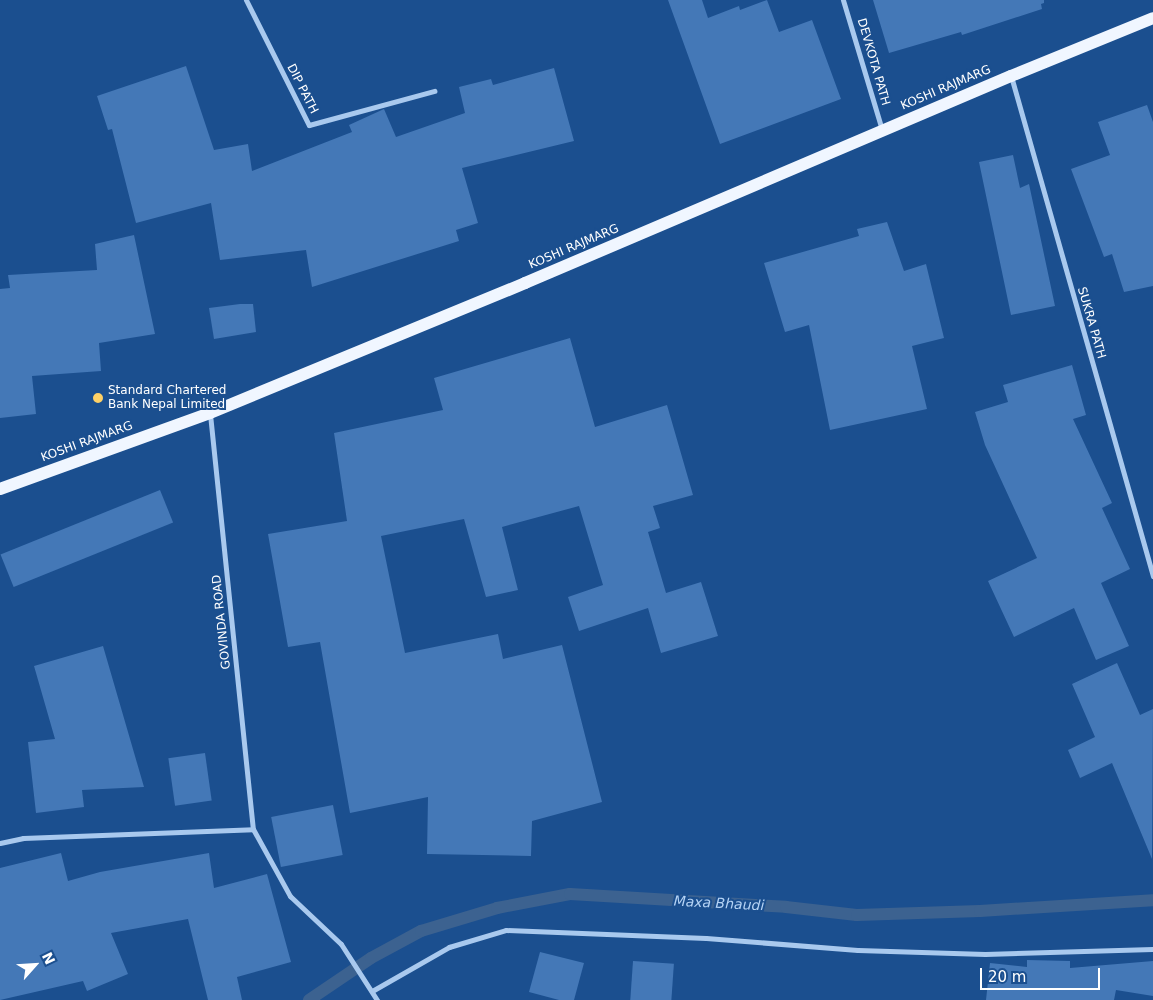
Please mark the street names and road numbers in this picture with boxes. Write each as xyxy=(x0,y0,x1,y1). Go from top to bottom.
street label: DEVKOTA PATH xyxy=(854,17,892,107)
street label: DIP PATH xyxy=(283,62,321,116)
street label: KOSHI RAJMARG xyxy=(899,63,993,113)
street label: KOSHI RAJMARG xyxy=(527,222,621,272)
street label: SUKRA PATH xyxy=(1074,285,1108,361)
street label: KOSHI RAJMARG xyxy=(39,419,135,465)
street label: GOVINDA ROAD xyxy=(210,574,234,670)

